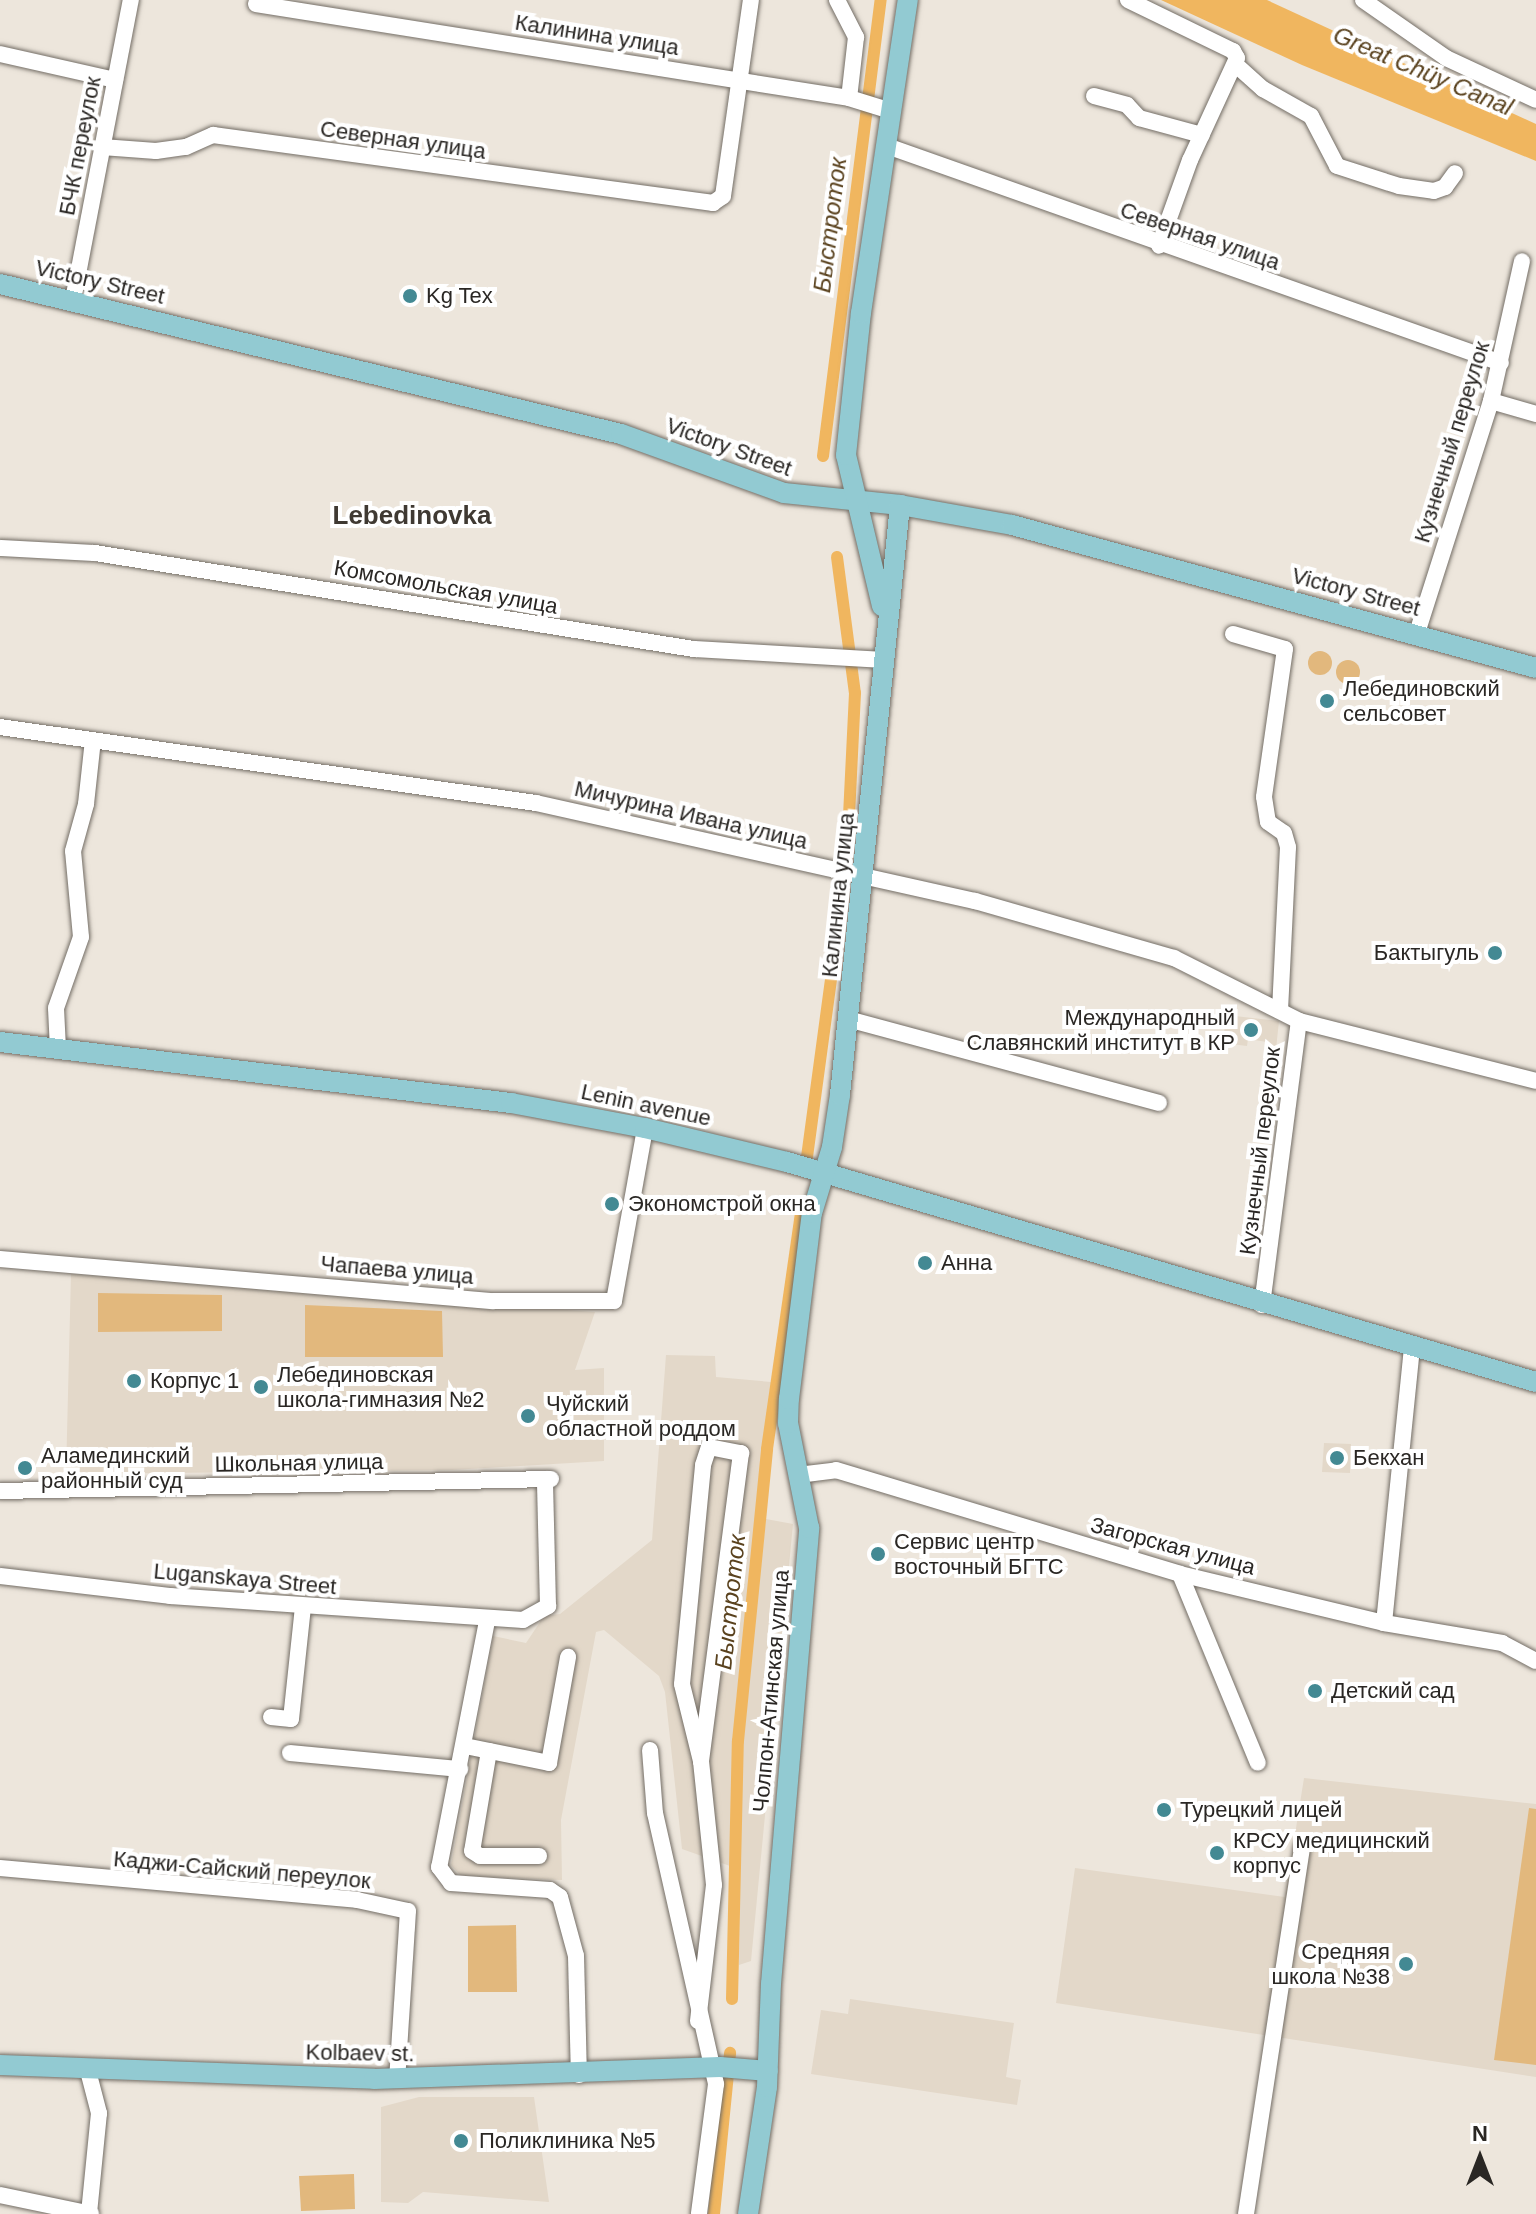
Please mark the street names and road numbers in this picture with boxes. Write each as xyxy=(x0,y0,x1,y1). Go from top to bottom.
street label: Калинина улица xyxy=(513,9,681,61)
street label: БЧК переулок xyxy=(54,74,106,218)
street label: Северная улица xyxy=(319,115,487,165)
street label: Северная улица xyxy=(1117,196,1283,276)
street label: Victory Street xyxy=(33,254,167,310)
street label: Кузнечный переулок xyxy=(1409,338,1495,546)
street label: Victory Street xyxy=(663,412,795,482)
street label: Комсомольская улица xyxy=(332,554,560,620)
street label: Victory Street xyxy=(1289,562,1423,622)
street label: Мичурина Ивана улица xyxy=(572,775,810,855)
street label: Калинина улица xyxy=(816,811,860,979)
street label: Кузнечный переулок xyxy=(1234,1046,1286,1256)
street label: Lenin avenue xyxy=(579,1078,713,1132)
street label: Чапаева улица xyxy=(319,1250,475,1290)
street label: Школьная улица xyxy=(214,1448,384,1478)
street label: Загорская улица xyxy=(1088,1511,1258,1581)
street label: Luganskaya Street xyxy=(152,1558,338,1600)
street label: Чолпон-Атинская улица xyxy=(747,1569,795,1813)
street label: Каджи-Сайский переулок xyxy=(112,1846,372,1894)
street label: Kolbaev st. xyxy=(305,2039,415,2067)

